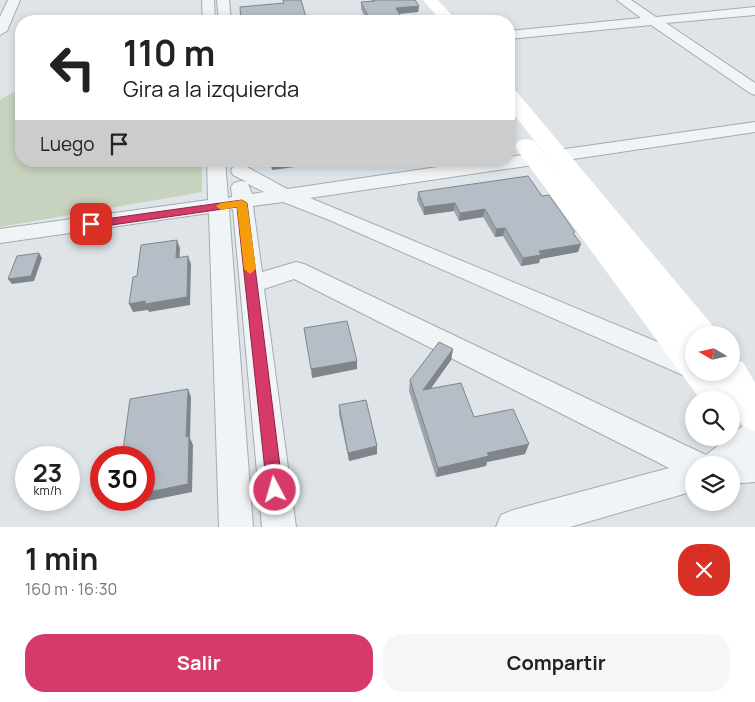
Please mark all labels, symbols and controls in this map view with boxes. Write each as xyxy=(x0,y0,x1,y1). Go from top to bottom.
text: 110 m xyxy=(123,29,215,77)
icon: left xyxy=(40,35,105,100)
text: Gira a la izquierda xyxy=(123,74,299,104)
icon: arrive xyxy=(105,130,133,158)
text: Luego xyxy=(40,131,95,157)
pin xyxy=(70,203,112,245)
icon: arrive xyxy=(77,210,105,238)
north arrow xyxy=(685,326,740,381)
map controls xyxy=(685,326,740,511)
button: search xyxy=(685,391,740,446)
speed limit sign: 30 xyxy=(90,446,155,511)
text: 23 xyxy=(33,455,62,490)
button: layers xyxy=(685,456,740,511)
position arrow xyxy=(248,463,300,515)
text: km/h xyxy=(34,482,61,499)
text: 1 min xyxy=(25,538,98,579)
button: close xyxy=(678,544,730,596)
text: 160 m · 16:30 xyxy=(25,578,117,600)
button: Salir xyxy=(25,634,373,692)
button: Compartir xyxy=(383,634,730,692)

